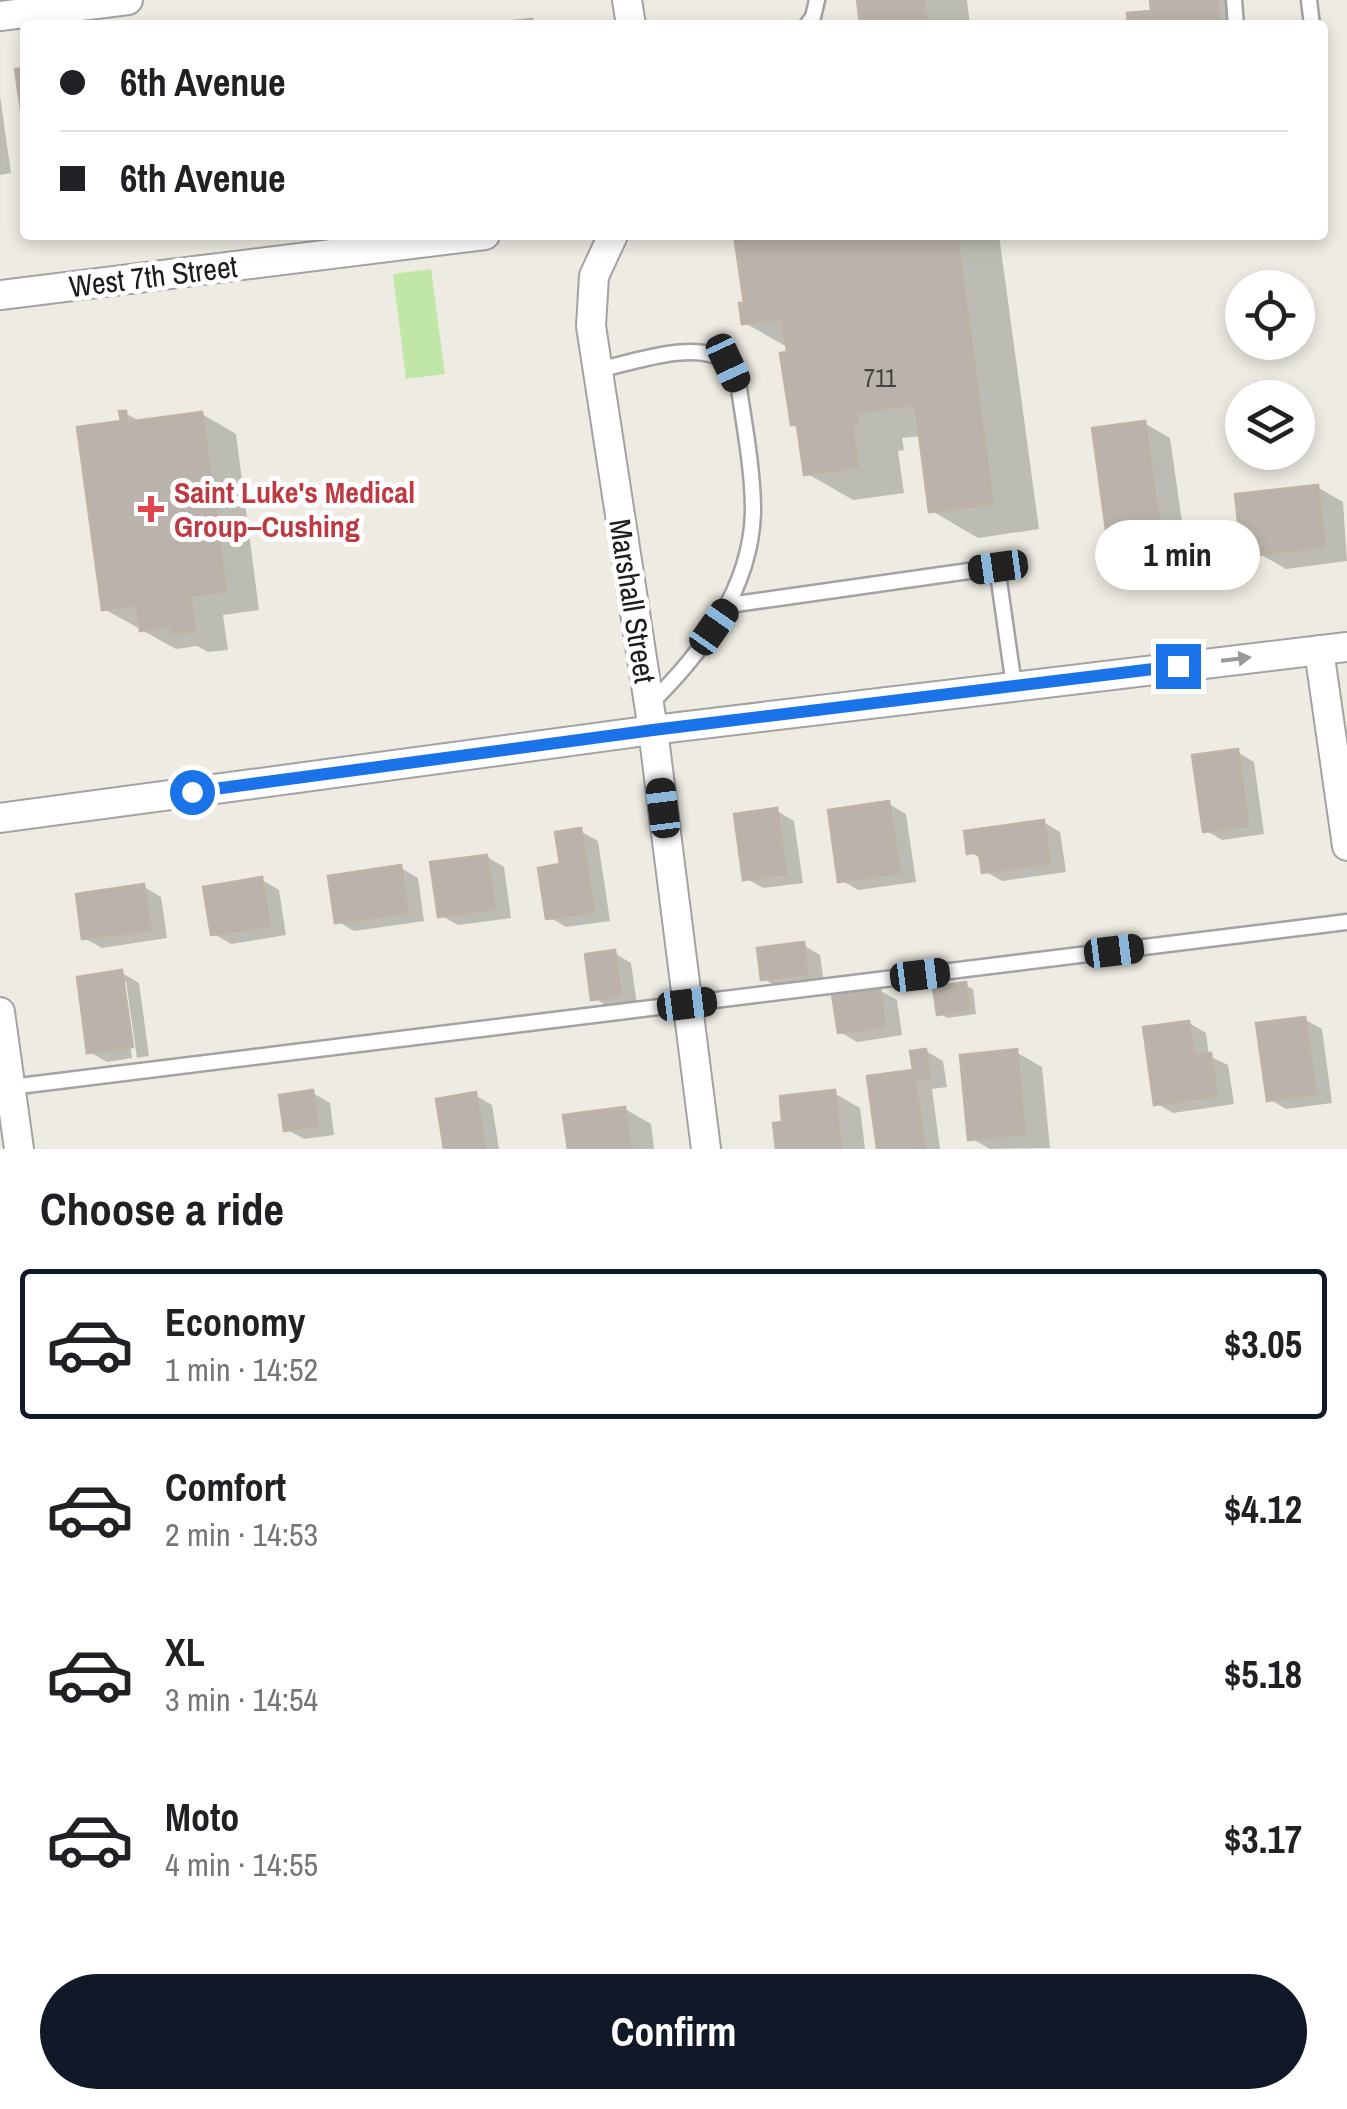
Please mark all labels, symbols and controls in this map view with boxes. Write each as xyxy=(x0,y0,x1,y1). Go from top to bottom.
text: 6th Avenue xyxy=(120,57,286,108)
text: 6th Avenue xyxy=(120,153,286,204)
street label: West 7th Street xyxy=(67,246,240,306)
map controls xyxy=(1225,270,1315,470)
button: locate xyxy=(1225,270,1315,360)
car xyxy=(702,329,754,397)
house number: 711 xyxy=(864,361,897,395)
button: layers xyxy=(1225,380,1315,470)
place label: Saint Luke's Medical Group–Cushing xyxy=(174,472,415,546)
marker: Saint Luke's Medical Group–Cushing xyxy=(138,496,164,522)
street label: Marshall Street xyxy=(600,516,666,686)
callout: 1 min xyxy=(1096,521,1260,591)
text: 1 min xyxy=(1143,533,1212,576)
car xyxy=(966,548,1030,586)
car xyxy=(685,594,743,660)
route end xyxy=(1156,644,1201,689)
one-way arrow xyxy=(1221,651,1253,667)
route start xyxy=(170,770,215,815)
car xyxy=(644,776,682,840)
car xyxy=(1082,932,1146,970)
car xyxy=(888,956,952,994)
car xyxy=(655,985,719,1023)
text: Choose a ride xyxy=(40,1178,284,1239)
text: Economy xyxy=(165,1297,305,1348)
icon: car xyxy=(45,1299,135,1389)
text: $3.05 xyxy=(1224,1319,1302,1370)
text: 1 min · 14:52 xyxy=(165,1348,318,1391)
text: Comfort xyxy=(165,1462,286,1513)
icon: car xyxy=(45,1464,135,1554)
text: $4.12 xyxy=(1224,1484,1302,1535)
text: 2 min · 14:53 xyxy=(165,1513,318,1556)
text: XL xyxy=(165,1627,205,1678)
icon: car xyxy=(45,1629,135,1719)
text: $5.18 xyxy=(1224,1649,1302,1700)
text: 3 min · 14:54 xyxy=(165,1678,318,1721)
text: Moto xyxy=(165,1792,239,1843)
icon: car xyxy=(45,1794,135,1884)
text: $3.17 xyxy=(1224,1814,1302,1865)
text: 4 min · 14:55 xyxy=(165,1843,318,1886)
button: Confirm xyxy=(40,1974,1307,2089)

